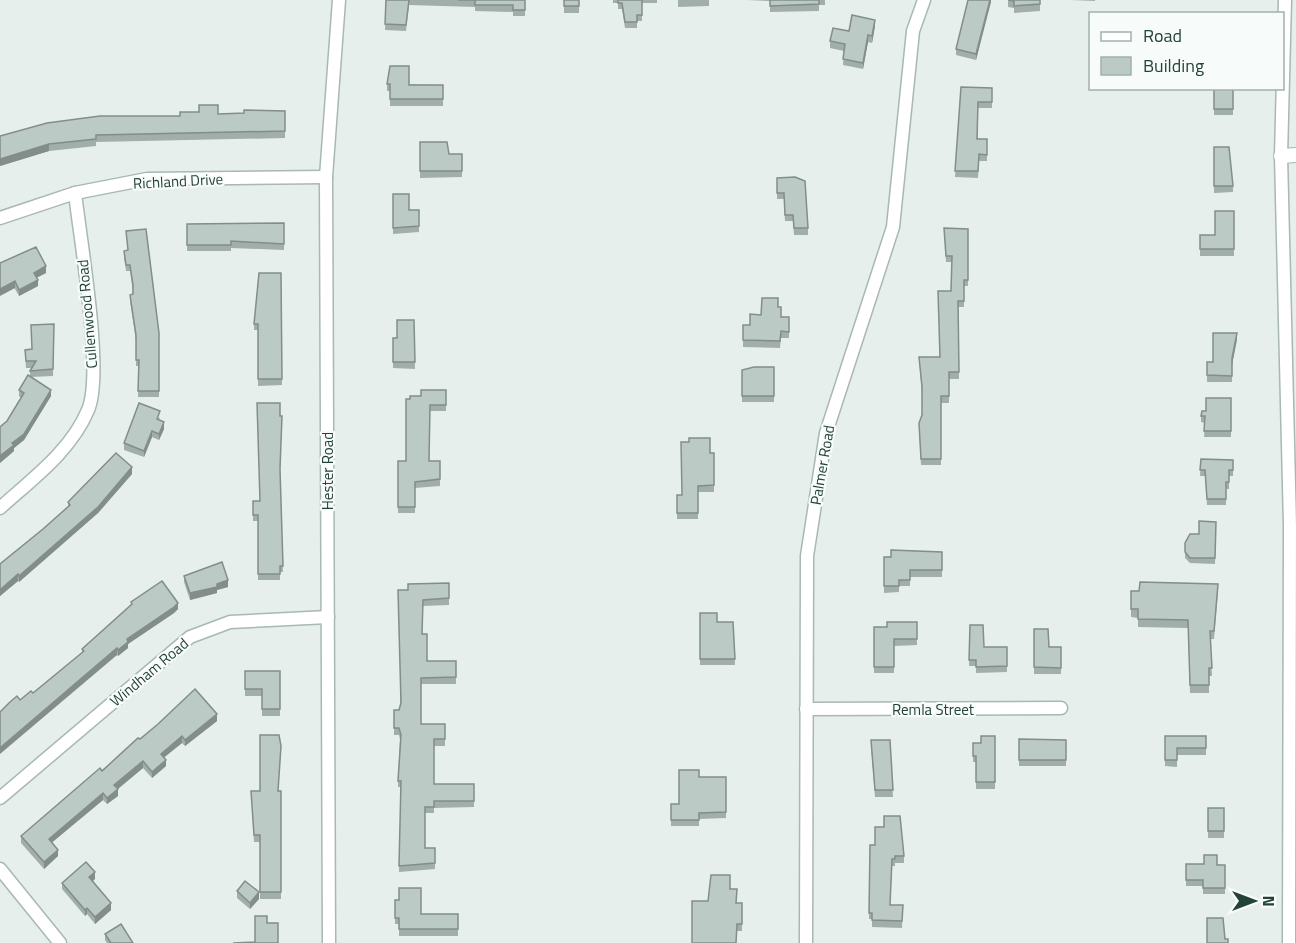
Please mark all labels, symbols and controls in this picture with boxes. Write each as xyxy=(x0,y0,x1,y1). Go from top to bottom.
legend xyxy=(1089,12,1284,90)
text: Road xyxy=(1143,22,1182,49)
text: Building xyxy=(1143,52,1204,79)
street label: Richland Drive xyxy=(132,167,224,195)
street label: Cullenwood Road xyxy=(71,259,103,369)
street label: Palmer Road xyxy=(804,423,840,507)
street label: Hester Road xyxy=(316,432,339,510)
street label: Windham Road xyxy=(105,632,193,712)
street label: Remla Street xyxy=(892,698,975,721)
north arrow xyxy=(1224,871,1284,931)
text: N xyxy=(1257,895,1281,907)

